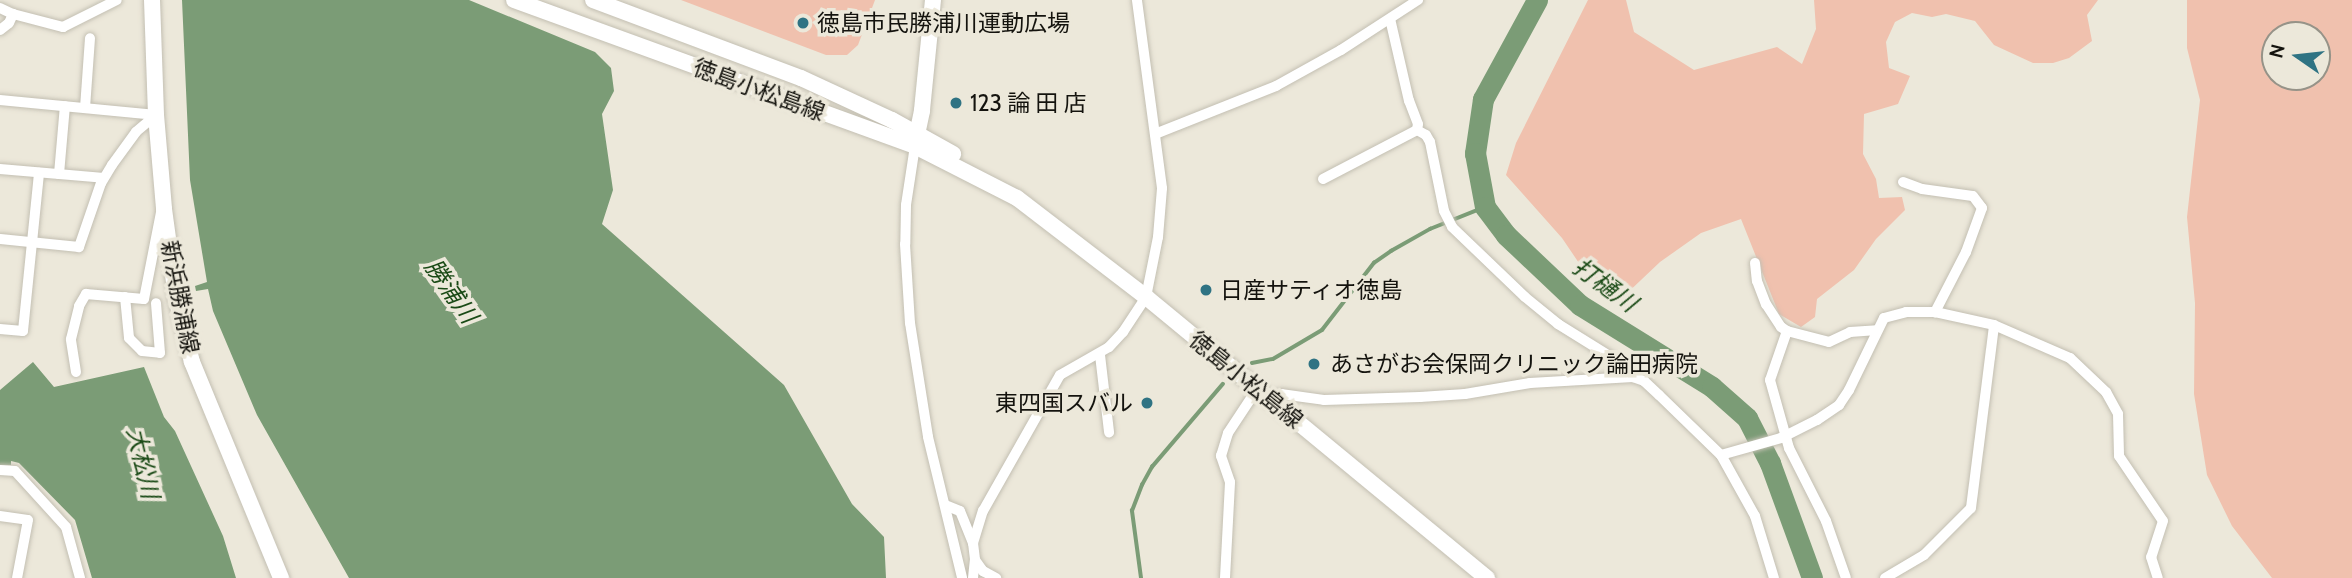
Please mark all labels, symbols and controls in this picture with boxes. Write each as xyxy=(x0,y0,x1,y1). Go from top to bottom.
place label: 徳島市民勝浦川運動広場 xyxy=(817,9,1070,37)
marker: 徳島市民勝浦川運動広場 xyxy=(795,15,811,31)
north arrow xyxy=(2261,21,2331,91)
text: N xyxy=(2264,42,2290,61)
street label: 徳島小松島線 xyxy=(689,53,829,127)
place label: 123 論 田 店 xyxy=(970,89,1087,117)
marker: 123 論 田 店 xyxy=(948,95,964,111)
street label: 新浜勝浦線 xyxy=(155,238,205,356)
water label: 打樋川 xyxy=(1567,252,1643,318)
water label: 勝浦川 xyxy=(419,253,483,329)
place label: 日産サティオ徳島 xyxy=(1220,276,1404,304)
marker: 日産サティオ徳島 xyxy=(1198,282,1214,298)
street label: 徳島小松島線 xyxy=(1184,326,1308,434)
place label: あさがお会保岡クリニック論田病院 xyxy=(1330,350,1698,378)
marker: あさがお会保岡クリニック論田病院 xyxy=(1304,354,1324,374)
place label: 東四国スバル xyxy=(995,389,1133,417)
marker: 東四国スバル xyxy=(1139,395,1155,411)
water label: 大松川 xyxy=(121,425,165,501)

